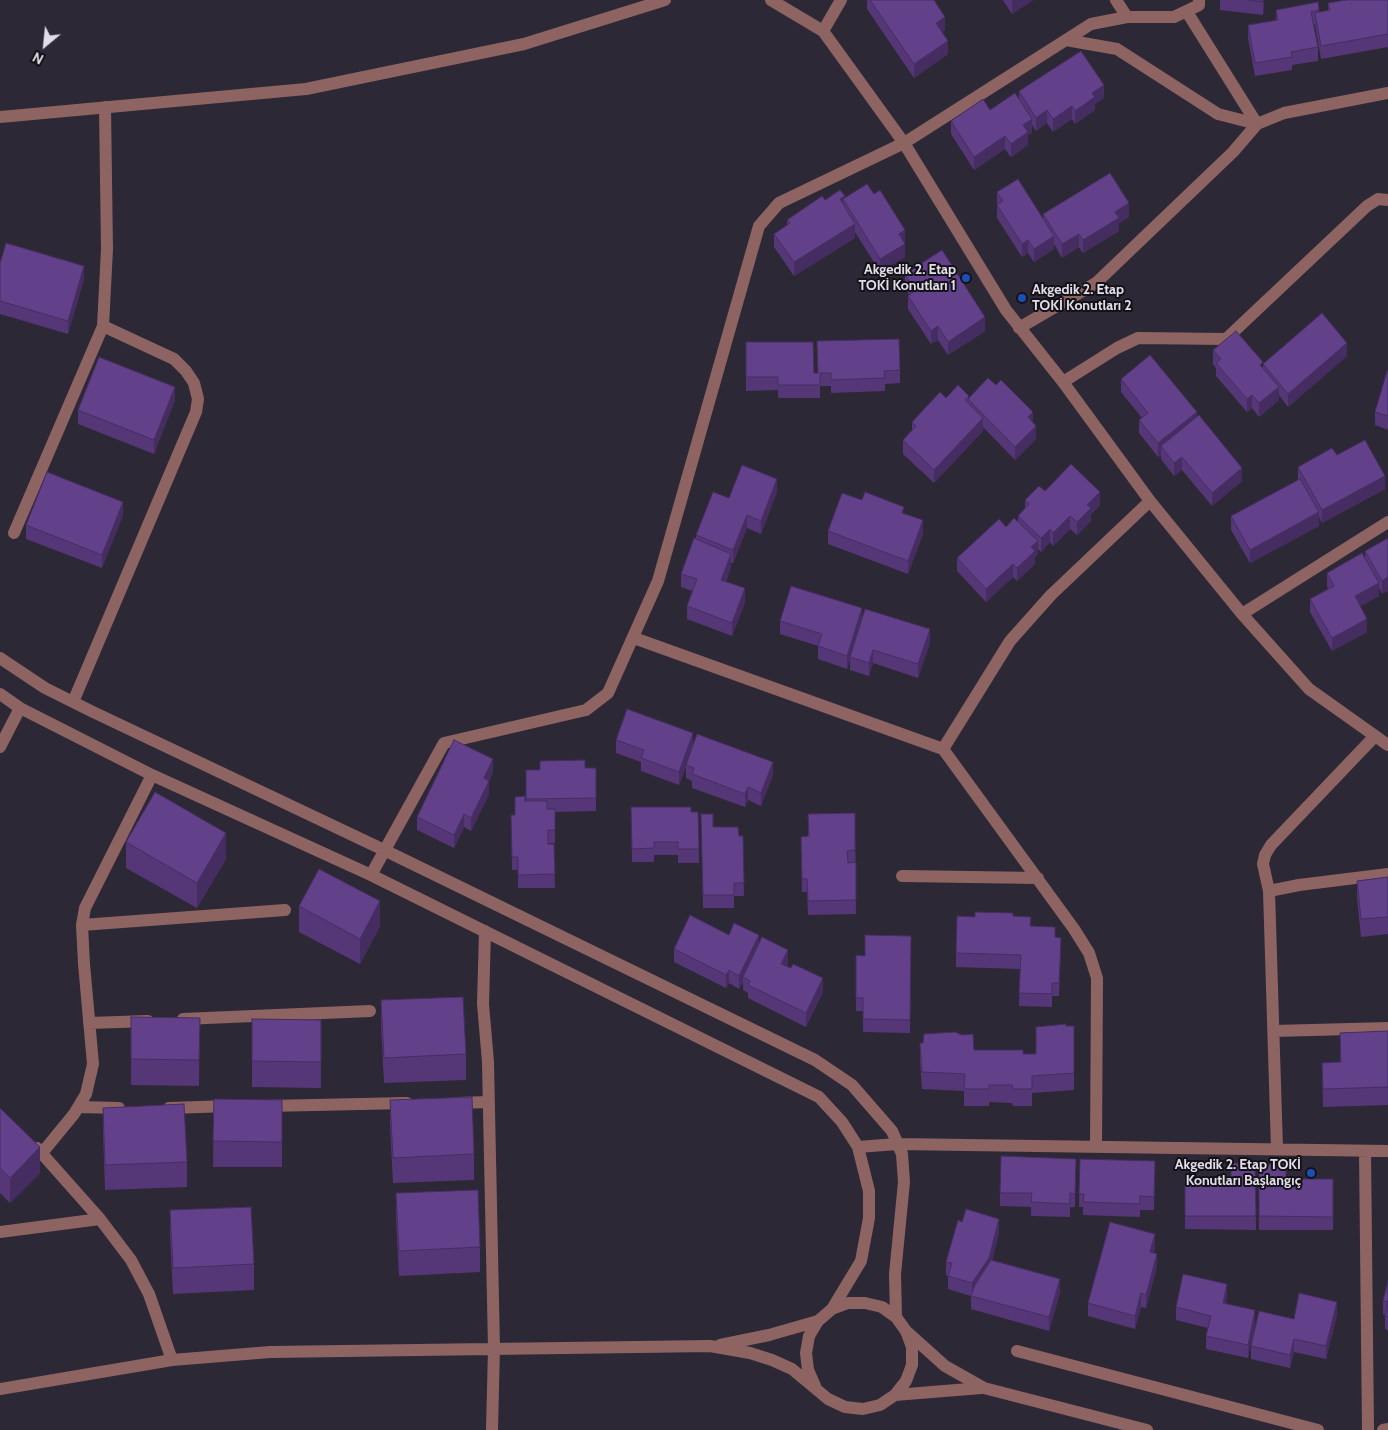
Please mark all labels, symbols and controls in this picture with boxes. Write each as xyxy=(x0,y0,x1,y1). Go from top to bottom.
north arrow xyxy=(20,20,70,70)
text: N xyxy=(29,48,47,69)
place label: Akgedik 2. Etap TOKİ Konutları 1 xyxy=(858,262,956,294)
marker: Akgedik 2. Etap TOKİ Konutları 1 xyxy=(960,272,972,284)
place label: Akgedik 2. Etap TOKİ Konutları 2 xyxy=(1032,282,1132,314)
marker: Akgedik 2. Etap TOKİ Konutları 2 xyxy=(1016,292,1028,304)
place label: Akgedik 2. Etap TOKİ Konutları Başlangıç xyxy=(1175,1157,1301,1190)
marker: Akgedik 2. Etap TOKİ Konutları Başlangıç xyxy=(1305,1167,1317,1179)

